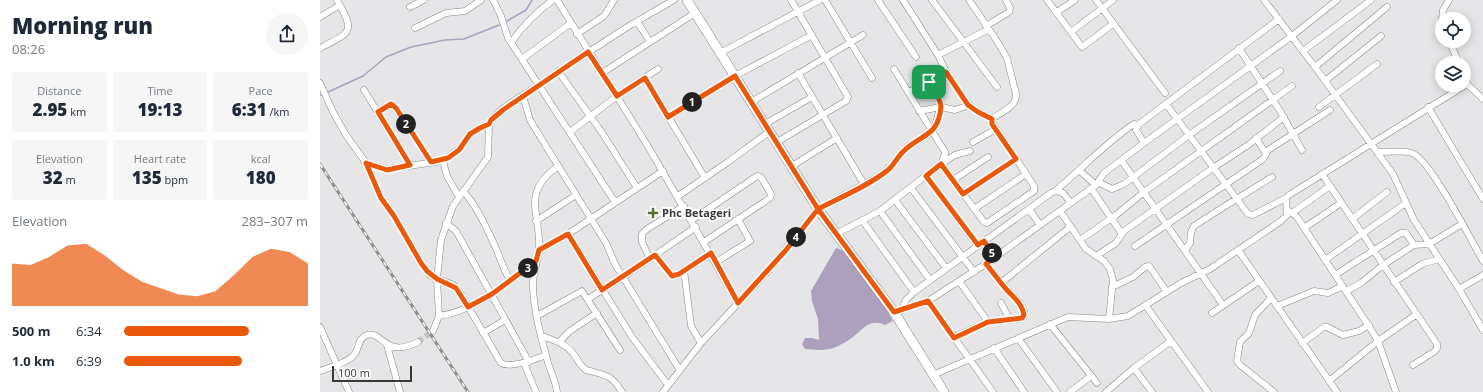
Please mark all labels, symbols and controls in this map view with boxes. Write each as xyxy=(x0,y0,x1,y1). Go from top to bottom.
text: Morning run xyxy=(12,10,153,40)
map controls xyxy=(1435,12,1471,92)
button: locate xyxy=(1435,12,1471,48)
button: share xyxy=(266,13,308,55)
text: 08:26 xyxy=(12,40,45,58)
button: layers xyxy=(1435,56,1471,92)
pin xyxy=(912,65,946,99)
icon: arrive xyxy=(918,71,940,93)
text: Distance xyxy=(37,83,81,98)
text: Time xyxy=(147,83,173,98)
text: Pace xyxy=(249,83,273,98)
pin: 1 xyxy=(682,92,702,112)
text: 1 xyxy=(689,94,695,109)
text: 2.95 xyxy=(33,98,67,121)
text: 19:13 xyxy=(138,98,182,121)
text: 6:31 xyxy=(232,98,267,121)
text: km xyxy=(67,104,86,119)
text: /km xyxy=(267,104,289,119)
pin: 2 xyxy=(396,114,416,134)
text: 2 xyxy=(403,116,409,131)
text: Elevation xyxy=(36,151,83,166)
text: Heart rate xyxy=(134,151,186,166)
text: kcal xyxy=(251,151,271,166)
text: 32 xyxy=(43,166,63,189)
text: 135 xyxy=(132,166,162,189)
text: 180 xyxy=(246,166,276,189)
text: m xyxy=(63,172,76,187)
text: bpm xyxy=(162,172,188,187)
place label: Phc Betageri xyxy=(662,205,731,220)
marker: Phc Betageri xyxy=(647,207,659,219)
text: Elevation xyxy=(12,212,67,230)
text: 283–307 m xyxy=(241,212,308,230)
pin: 4 xyxy=(786,227,806,247)
text: 4 xyxy=(793,229,799,244)
pin: 5 xyxy=(982,243,1002,263)
text: 5 xyxy=(989,245,995,260)
pin: 3 xyxy=(518,258,538,278)
text: 3 xyxy=(525,260,531,275)
text: 500 m xyxy=(12,322,50,340)
text: 6:34 xyxy=(76,322,102,340)
text: 1.0 km xyxy=(12,352,55,370)
text: 6:39 xyxy=(76,352,102,370)
scale bar xyxy=(332,364,412,383)
text: 100 m xyxy=(338,365,370,380)

